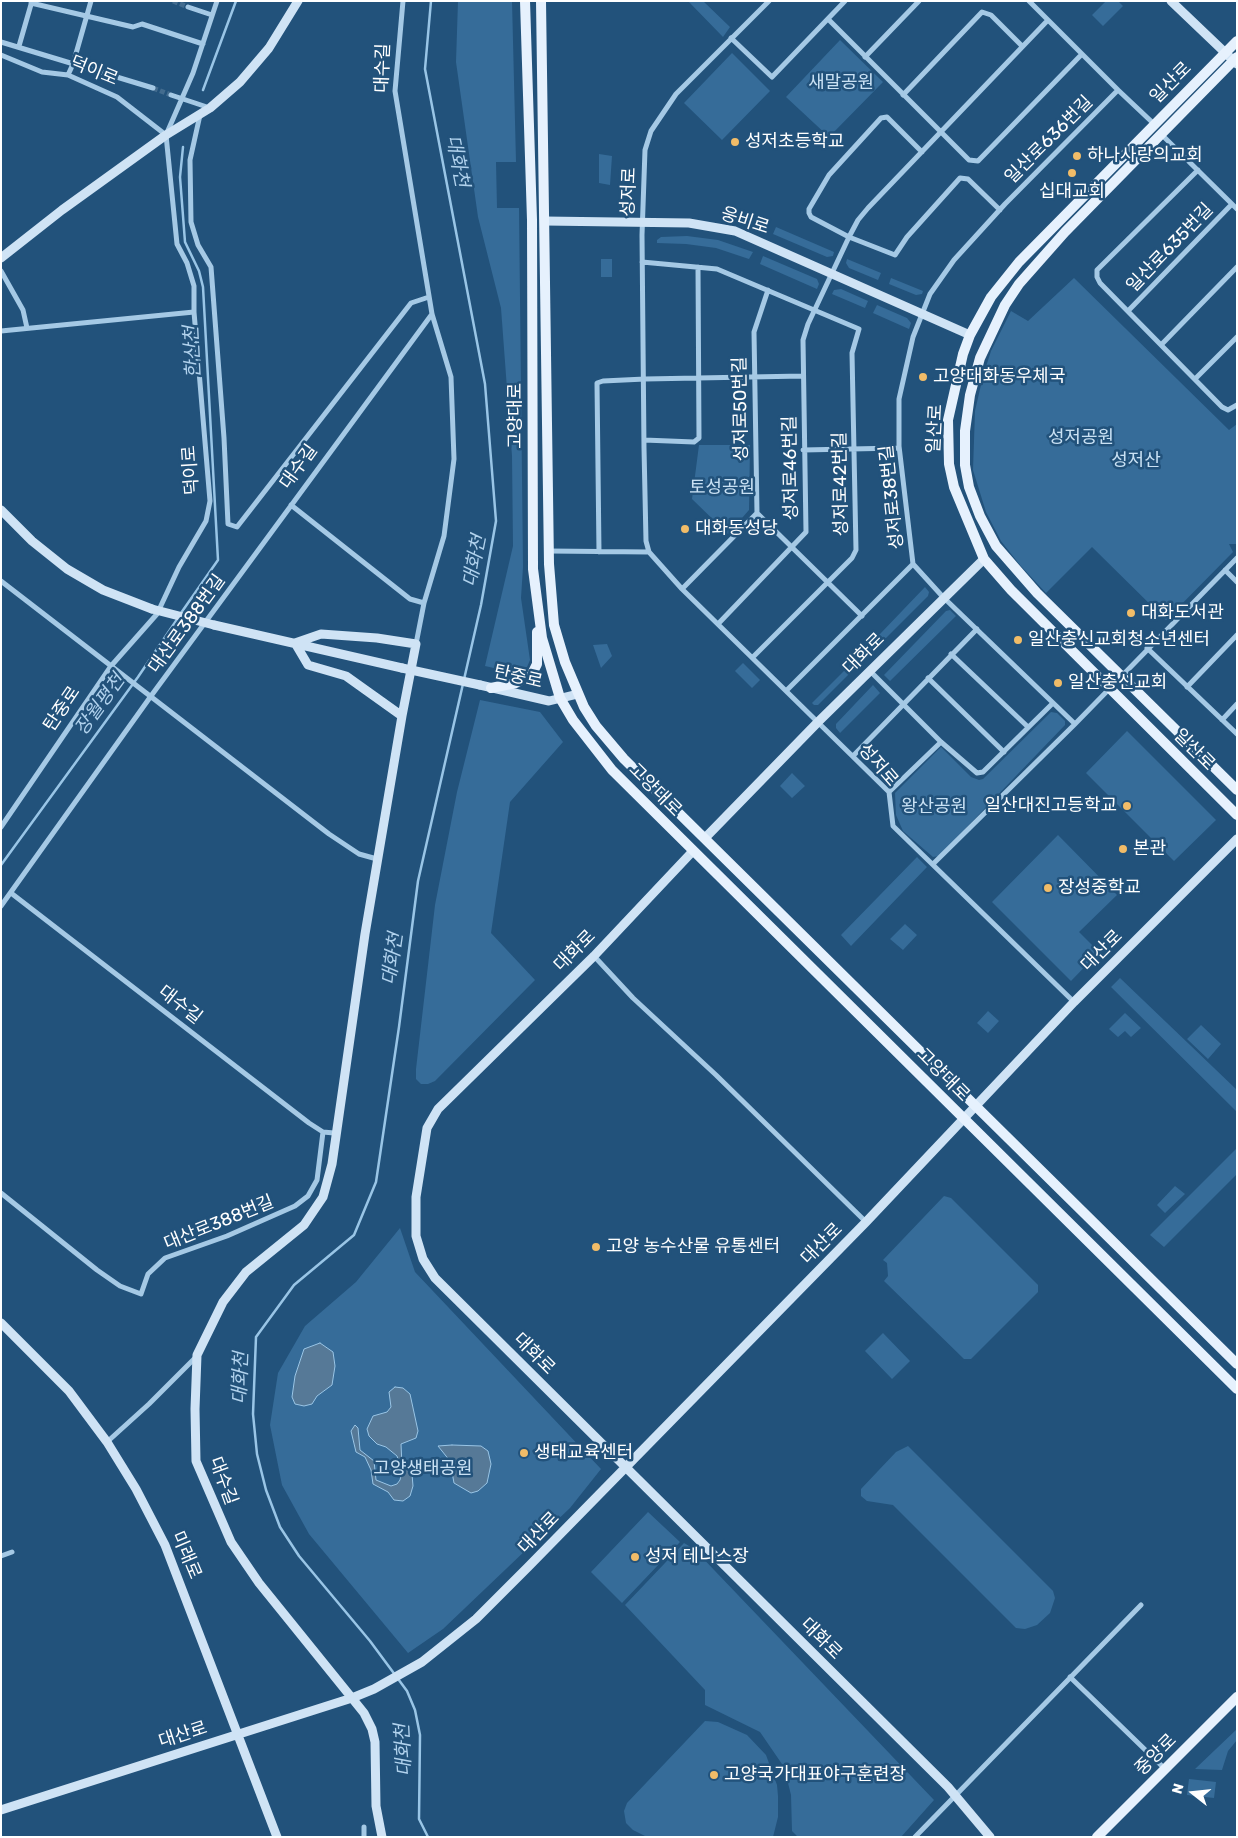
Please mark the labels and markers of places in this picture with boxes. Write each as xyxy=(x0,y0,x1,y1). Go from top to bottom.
place label: 성저초등학교 xyxy=(745,131,844,153)
marker: 성저초등학교 xyxy=(729,136,741,148)
place label: 하나사랑의교회 xyxy=(1087,145,1203,167)
marker: 하나사랑의교회 xyxy=(1071,150,1083,162)
marker: 십대교회 xyxy=(1066,167,1078,179)
place label: 십대교회 xyxy=(1039,181,1105,203)
place label: 고양대화동우체국 xyxy=(933,366,1065,388)
marker: 고양대화동우체국 xyxy=(917,371,929,383)
place label: 대화동성당 xyxy=(695,518,778,540)
marker: 대화동성당 xyxy=(679,523,691,535)
place label: 대화도서관 xyxy=(1141,602,1224,624)
marker: 대화도서관 xyxy=(1125,607,1137,619)
place label: 일산충신교회청소년센터 xyxy=(1028,629,1210,651)
marker: 일산충신교회청소년센터 xyxy=(1012,634,1024,646)
place label: 일산충신교회 xyxy=(1068,672,1167,694)
marker: 일산충신교회 xyxy=(1052,677,1064,689)
place label: 일산대진고등학교 xyxy=(985,795,1117,817)
marker: 일산대진고등학교 xyxy=(1121,800,1133,812)
place label: 본관 xyxy=(1133,838,1166,860)
marker: 본관 xyxy=(1117,843,1129,855)
place label: 장성중학교 xyxy=(1058,877,1141,899)
marker: 장성중학교 xyxy=(1042,882,1054,894)
place label: 고양 농수산물 유통센터 xyxy=(606,1236,780,1258)
marker: 고양 농수산물 유통센터 xyxy=(590,1241,602,1253)
place label: 생태교육센터 xyxy=(534,1442,633,1464)
marker: 생태교육센터 xyxy=(518,1447,530,1459)
place label: 성저 테니스장 xyxy=(645,1546,749,1568)
marker: 성저 테니스장 xyxy=(629,1551,641,1563)
place label: 고양국가대표야구훈련장 xyxy=(724,1764,906,1786)
marker: 고양국가대표야구훈련장 xyxy=(708,1769,720,1781)

